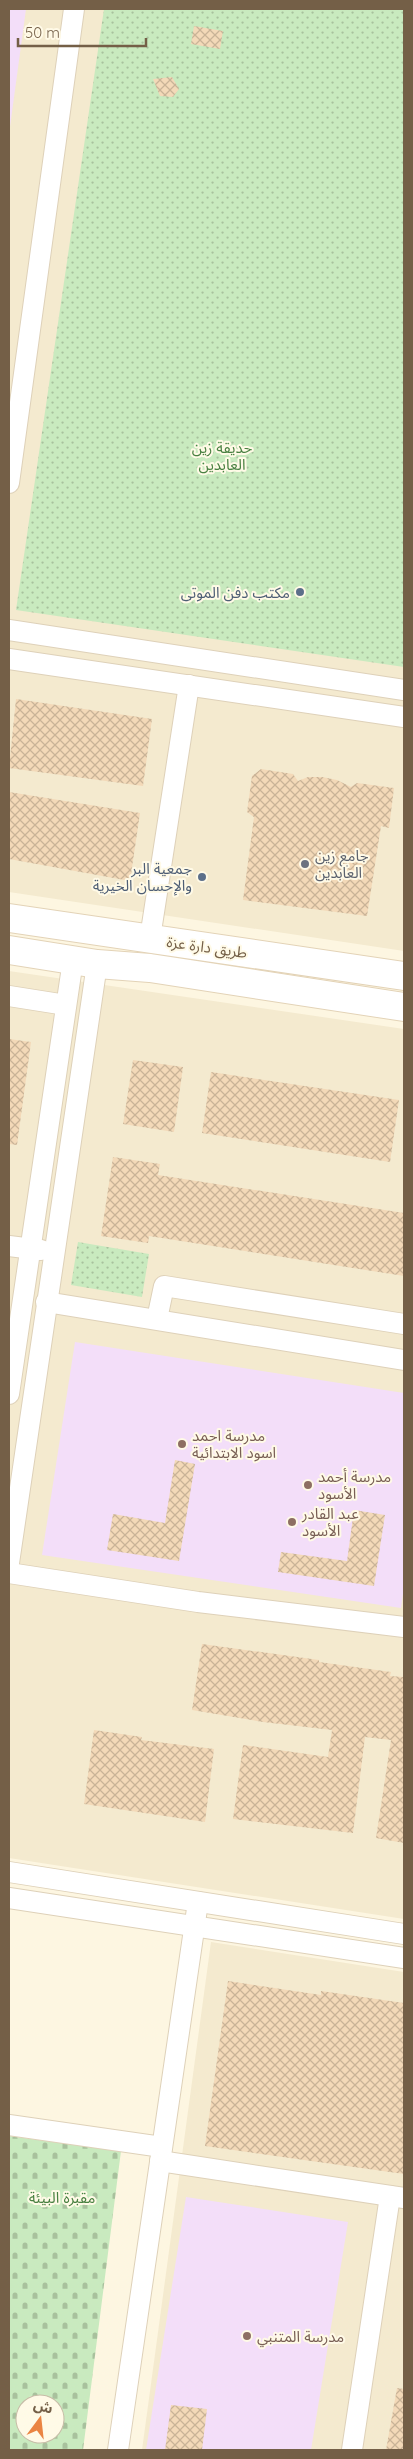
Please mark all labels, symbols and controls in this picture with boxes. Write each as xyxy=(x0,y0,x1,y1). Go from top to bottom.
scale bar xyxy=(18,15,145,47)
text: 50 m xyxy=(25,23,60,42)
park label: حديقة زين العابدين xyxy=(192,438,252,474)
place label: مكتب دفن الموتى xyxy=(181,583,290,602)
marker: مكتب دفن الموتى xyxy=(294,586,306,598)
place label: جامع زين العابدين xyxy=(315,846,369,882)
marker: جامع زين العابدين xyxy=(299,858,311,870)
place label: جمعية البر والإحسان الخيرية xyxy=(93,859,192,896)
marker: جمعية البر والإحسان الخيرية xyxy=(196,871,208,883)
street label: طريق دارة عزة xyxy=(165,932,248,963)
place label: مدرسة احمد اسود الابتدائية xyxy=(192,1426,276,1462)
marker: مدرسة احمد اسود الابتدائية xyxy=(176,1438,188,1450)
place label: مدرسة أحمد الأسود xyxy=(318,1467,391,1503)
marker: مدرسة أحمد الأسود xyxy=(302,1479,314,1491)
place label: عبد القادر الأسود xyxy=(301,1504,359,1540)
marker: عبد القادر الأسود xyxy=(286,1516,298,1528)
park label: مقبرة البيئة xyxy=(29,2188,95,2207)
place label: مدرسة المتنبي xyxy=(257,2327,344,2348)
marker: مدرسة المتنبي xyxy=(241,2330,253,2342)
north arrow xyxy=(15,2394,65,2444)
text: ش xyxy=(32,2395,55,2418)

